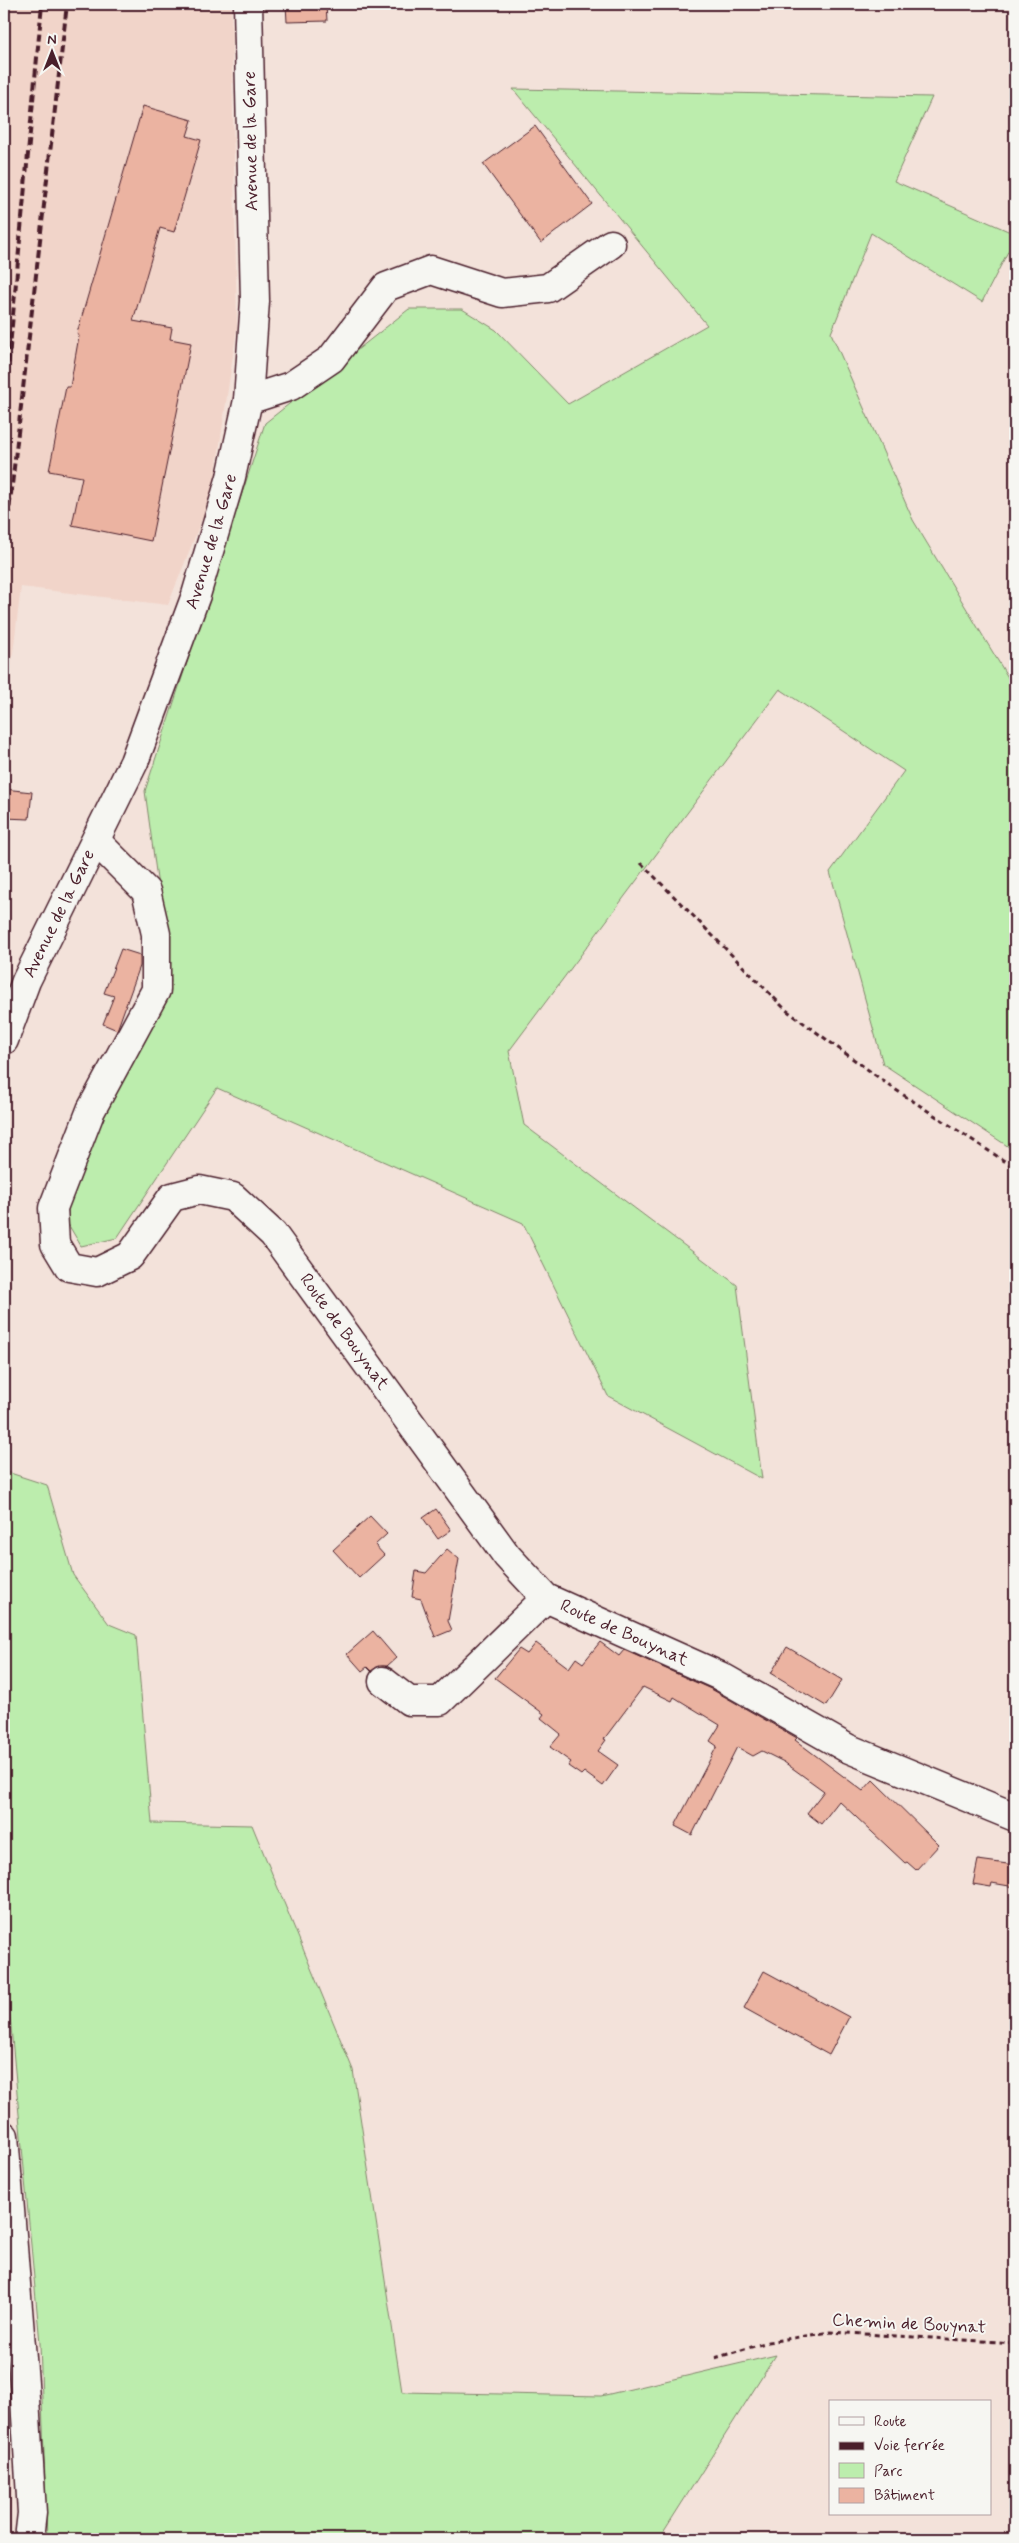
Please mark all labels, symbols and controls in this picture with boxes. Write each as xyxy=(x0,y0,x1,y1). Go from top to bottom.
north arrow xyxy=(28,28,78,78)
text: N xyxy=(47,31,57,49)
street label: Avenue de la Gare xyxy=(238,71,264,211)
street label: Avenue de la Gare xyxy=(180,471,243,613)
street label: Avenue de la Gare xyxy=(17,846,101,982)
street label: Route de Bouynat xyxy=(294,1269,395,1395)
street label: Route de Bouynat xyxy=(556,1594,692,1672)
street label: Chemin de Bouynat xyxy=(831,2308,987,2340)
legend xyxy=(829,2400,992,2516)
text: Route xyxy=(874,2412,907,2432)
text: Voie ferrée xyxy=(874,2436,945,2456)
text: Parc xyxy=(874,2462,902,2482)
text: Bâtiment xyxy=(874,2486,935,2506)

